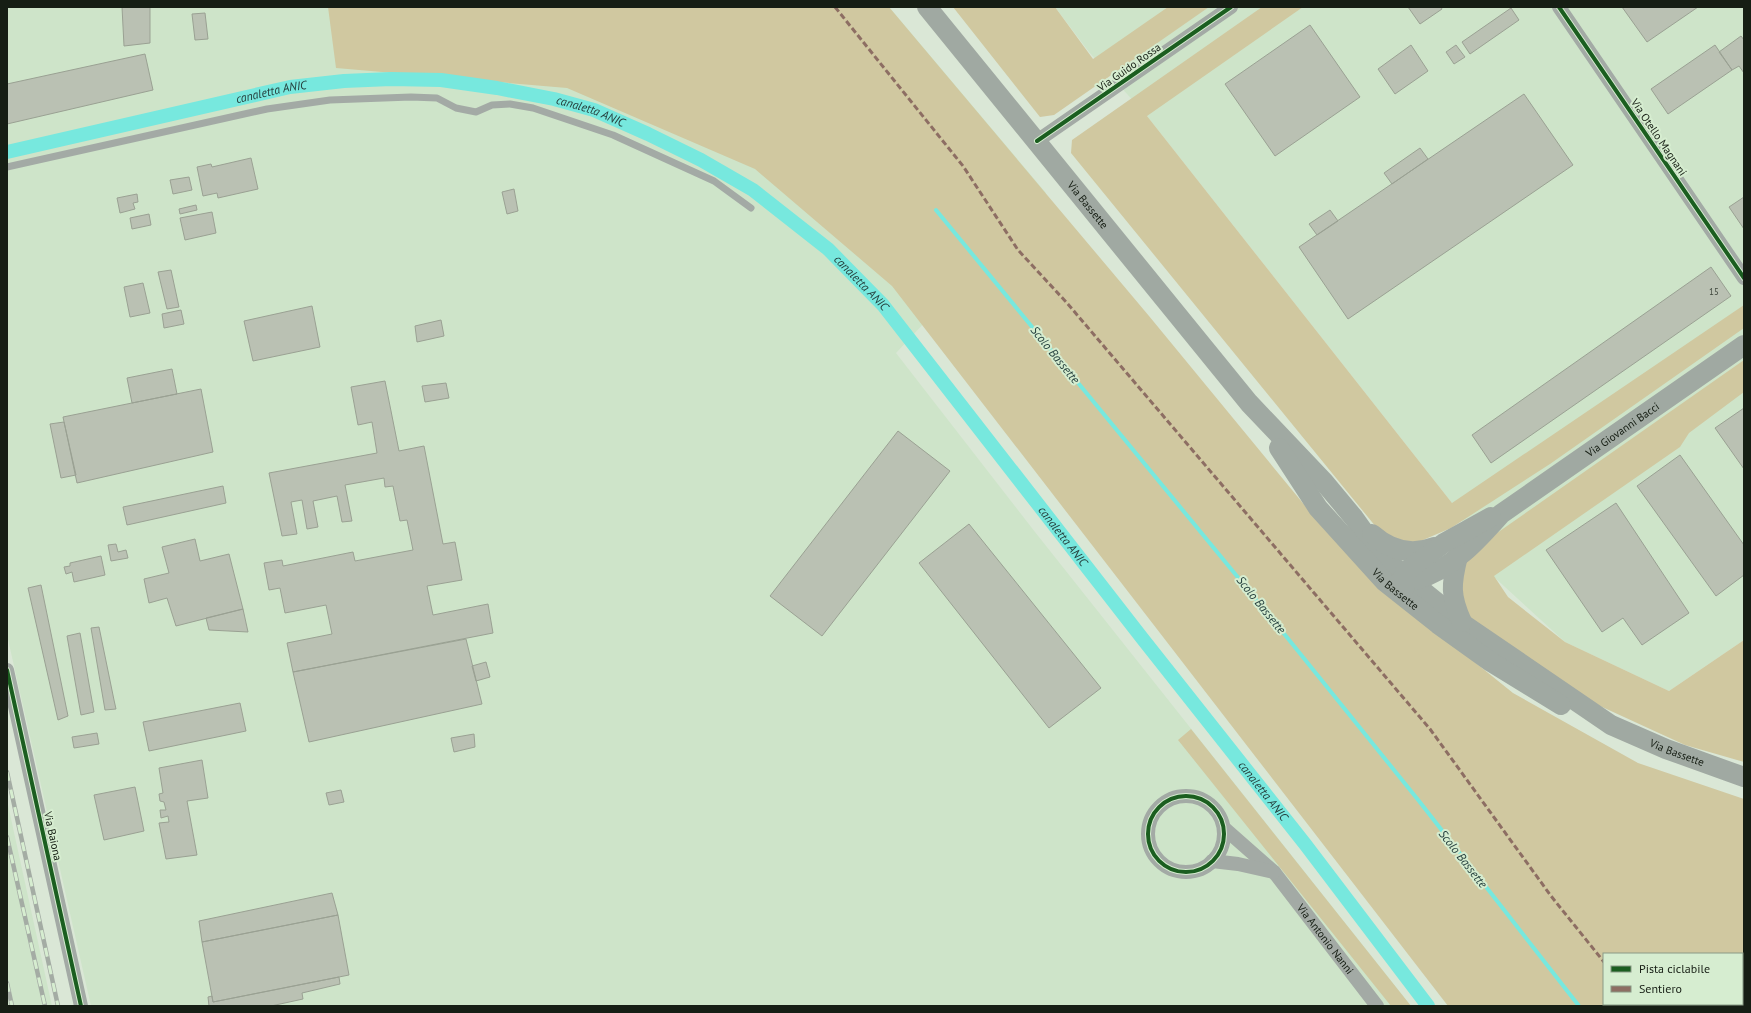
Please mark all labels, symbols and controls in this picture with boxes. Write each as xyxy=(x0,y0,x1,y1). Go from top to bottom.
street label: Via Guido Rossa xyxy=(1094,40,1164,95)
water label: canaletta ANIC xyxy=(234,77,309,106)
water label: canaletta ANIC xyxy=(555,92,629,130)
street label: Via Otello Magnani xyxy=(1627,95,1690,178)
street label: Via Bassette xyxy=(1064,177,1112,232)
water label: canaletta ANIC xyxy=(831,252,893,314)
house number: 15 xyxy=(1709,286,1719,297)
water label: Scolo Bassette xyxy=(1028,323,1083,387)
street label: Via Giovanni Bacci xyxy=(1582,399,1662,461)
water label: canaletta ANIC xyxy=(1035,503,1092,570)
street label: Via Bassette xyxy=(1368,565,1422,613)
water label: Scolo Bassette xyxy=(1234,573,1289,637)
street label: Via Bassette xyxy=(1647,735,1707,769)
water label: canaletta ANIC xyxy=(1235,758,1293,825)
street label: Via Baiona xyxy=(41,809,65,862)
water label: Scolo Bassette xyxy=(1436,827,1491,891)
street label: Via Antonio Nanni xyxy=(1293,900,1357,977)
legend xyxy=(1603,953,1743,1005)
text: Pista ciclabile xyxy=(1639,961,1710,976)
text: Sentiero xyxy=(1639,981,1682,996)

